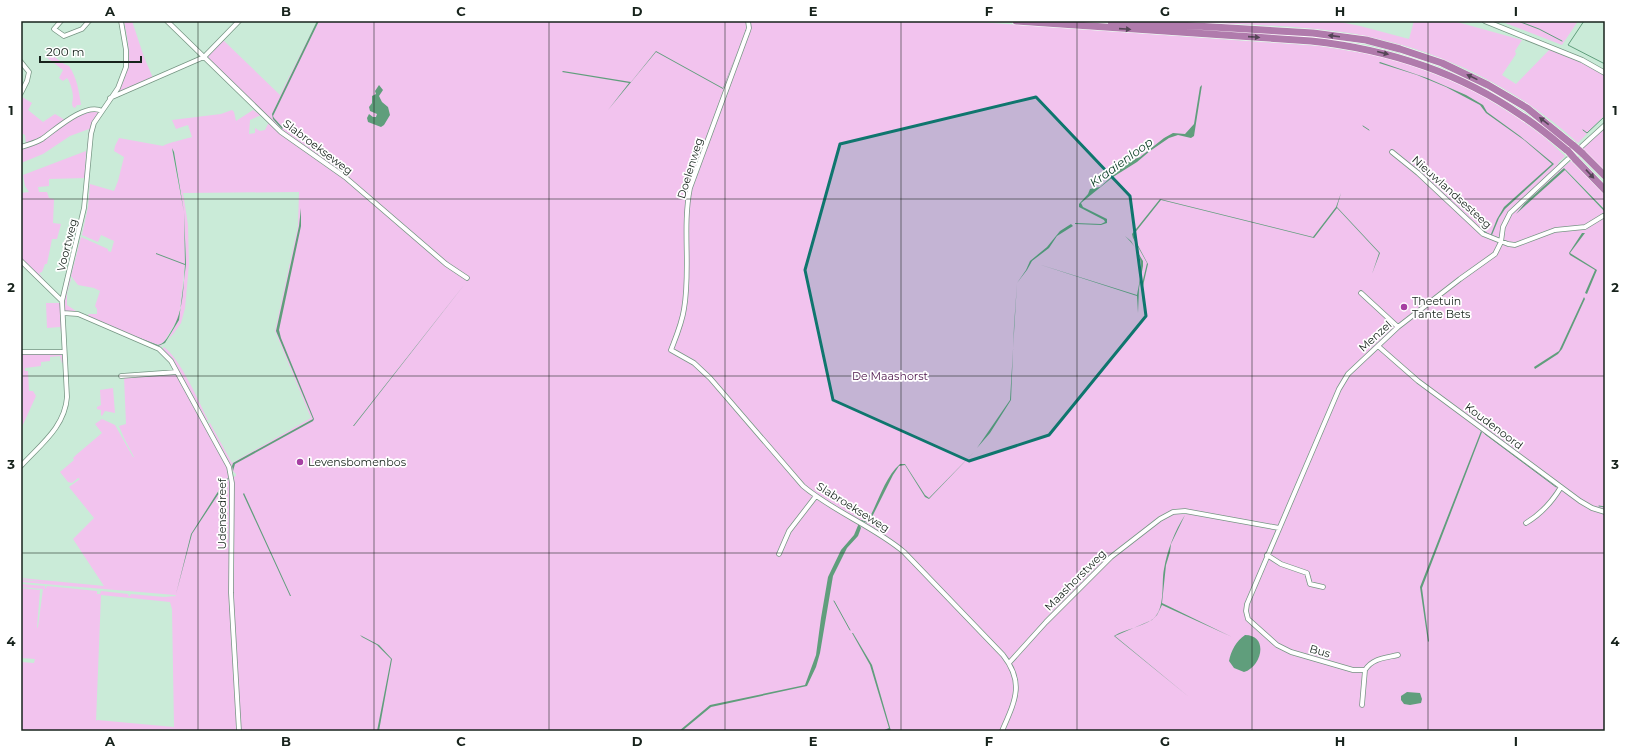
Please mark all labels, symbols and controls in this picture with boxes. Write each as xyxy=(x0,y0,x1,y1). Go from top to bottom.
text: A xyxy=(104,3,116,19)
text: B xyxy=(281,3,291,19)
text: C xyxy=(456,3,466,19)
text: D xyxy=(632,3,643,19)
text: E xyxy=(809,3,818,19)
text: F xyxy=(985,3,993,19)
text: G xyxy=(1160,3,1170,19)
text: H xyxy=(1335,3,1345,19)
text: I xyxy=(1514,3,1518,19)
one-way arrow xyxy=(1119,25,1131,32)
one-way arrow xyxy=(1328,32,1340,39)
one-way arrow xyxy=(1248,34,1260,41)
scale bar xyxy=(40,38,141,64)
text: 200 m xyxy=(46,44,85,59)
one-way arrow xyxy=(1377,50,1389,56)
one-way arrow xyxy=(1466,73,1477,80)
text: 1 xyxy=(8,102,14,118)
text: 1 xyxy=(1612,102,1618,118)
street label: Slabroekseweg xyxy=(280,116,356,178)
one-way arrow xyxy=(1538,117,1549,125)
water label: Kraaienloop xyxy=(1087,134,1155,190)
street label: Doelenweg xyxy=(674,136,706,200)
street label: Nieuwlandsesteeg xyxy=(1409,153,1495,231)
one-way arrow xyxy=(1585,170,1594,179)
street label: Voortweg xyxy=(54,217,80,273)
text: 2 xyxy=(7,279,15,295)
text: 2 xyxy=(1611,279,1619,295)
place label: Theetuin Tante Bets xyxy=(1412,294,1471,321)
marker: Theetuin Tante Bets xyxy=(1399,302,1409,312)
street label: Menzel xyxy=(1356,318,1394,354)
park label: De Maashorst xyxy=(852,369,929,383)
street label: Koudenoord xyxy=(1462,400,1526,452)
place label: Levensbomenbos xyxy=(308,455,407,469)
text: 3 xyxy=(6,456,15,472)
text: 3 xyxy=(1610,456,1619,472)
marker: Levensbomenbos xyxy=(295,457,305,467)
street label: Udensedreef xyxy=(215,477,229,550)
street label: Slabroekseweg xyxy=(814,479,892,535)
street label: Maashorstweg xyxy=(1041,546,1109,614)
text: 4 xyxy=(7,633,16,649)
text: 4 xyxy=(1611,633,1620,649)
street label: Bus xyxy=(1308,641,1333,661)
text: A xyxy=(104,733,116,749)
text: B xyxy=(281,733,291,749)
text: C xyxy=(456,733,466,749)
text: D xyxy=(632,733,643,749)
text: E xyxy=(809,733,818,749)
text: F xyxy=(985,733,993,749)
text: G xyxy=(1160,733,1170,749)
text: H xyxy=(1335,733,1345,749)
text: I xyxy=(1514,733,1518,749)

